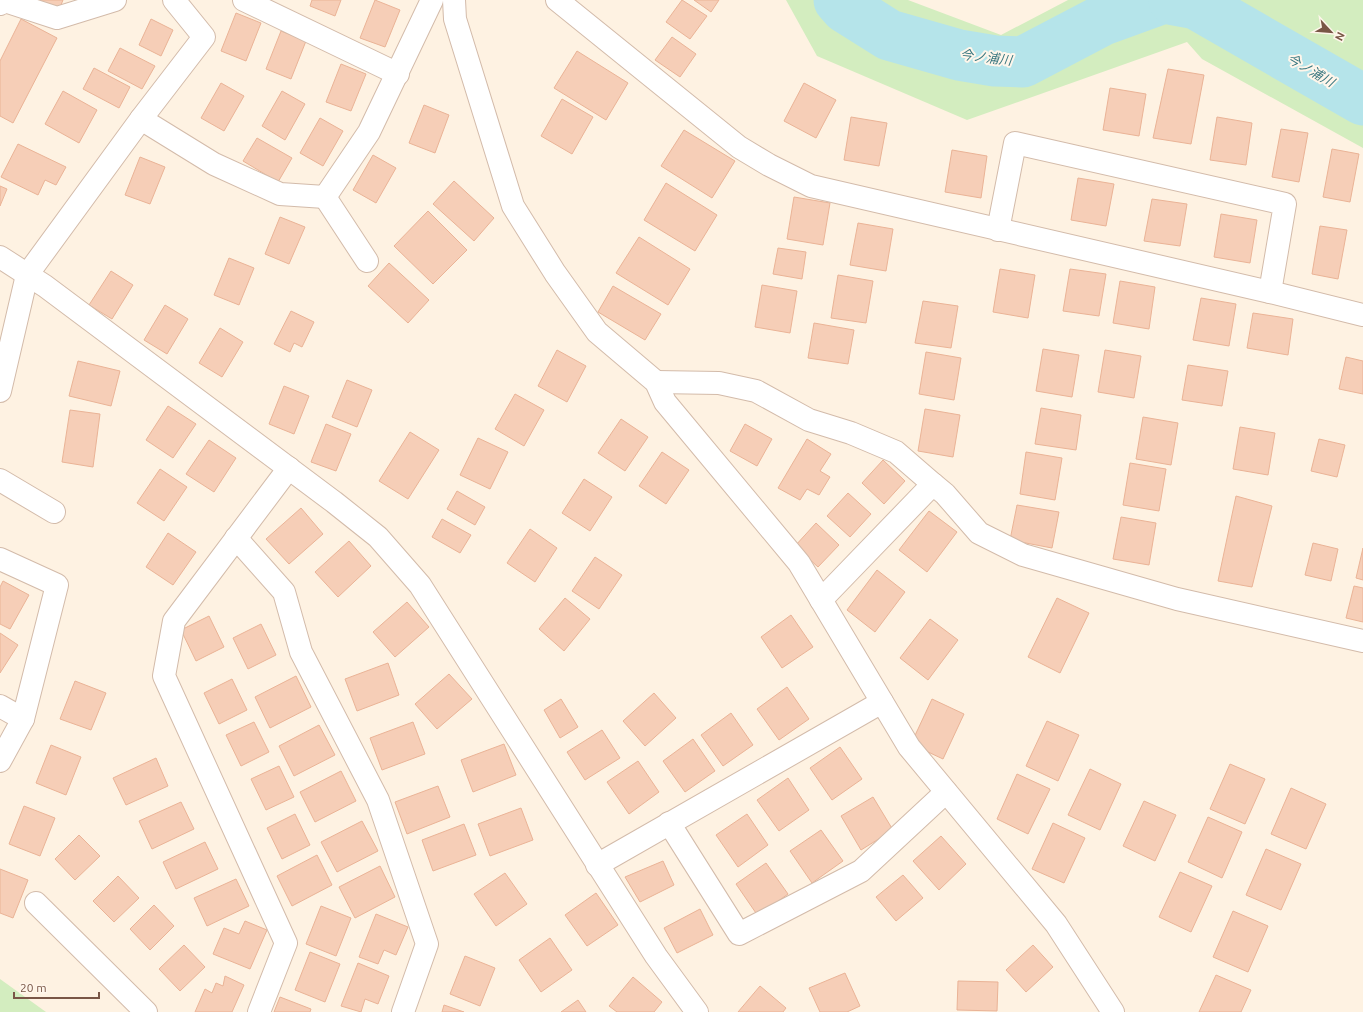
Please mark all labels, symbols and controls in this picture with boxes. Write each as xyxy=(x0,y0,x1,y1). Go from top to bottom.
north arrow xyxy=(1311,12,1351,52)
text: N xyxy=(1333,30,1347,43)
water label: 今ノ浦川 xyxy=(959,47,1015,67)
water label: 今ノ浦川 xyxy=(1285,51,1339,90)
scale bar xyxy=(14,974,99,1000)
text: 20 m xyxy=(20,981,47,994)

